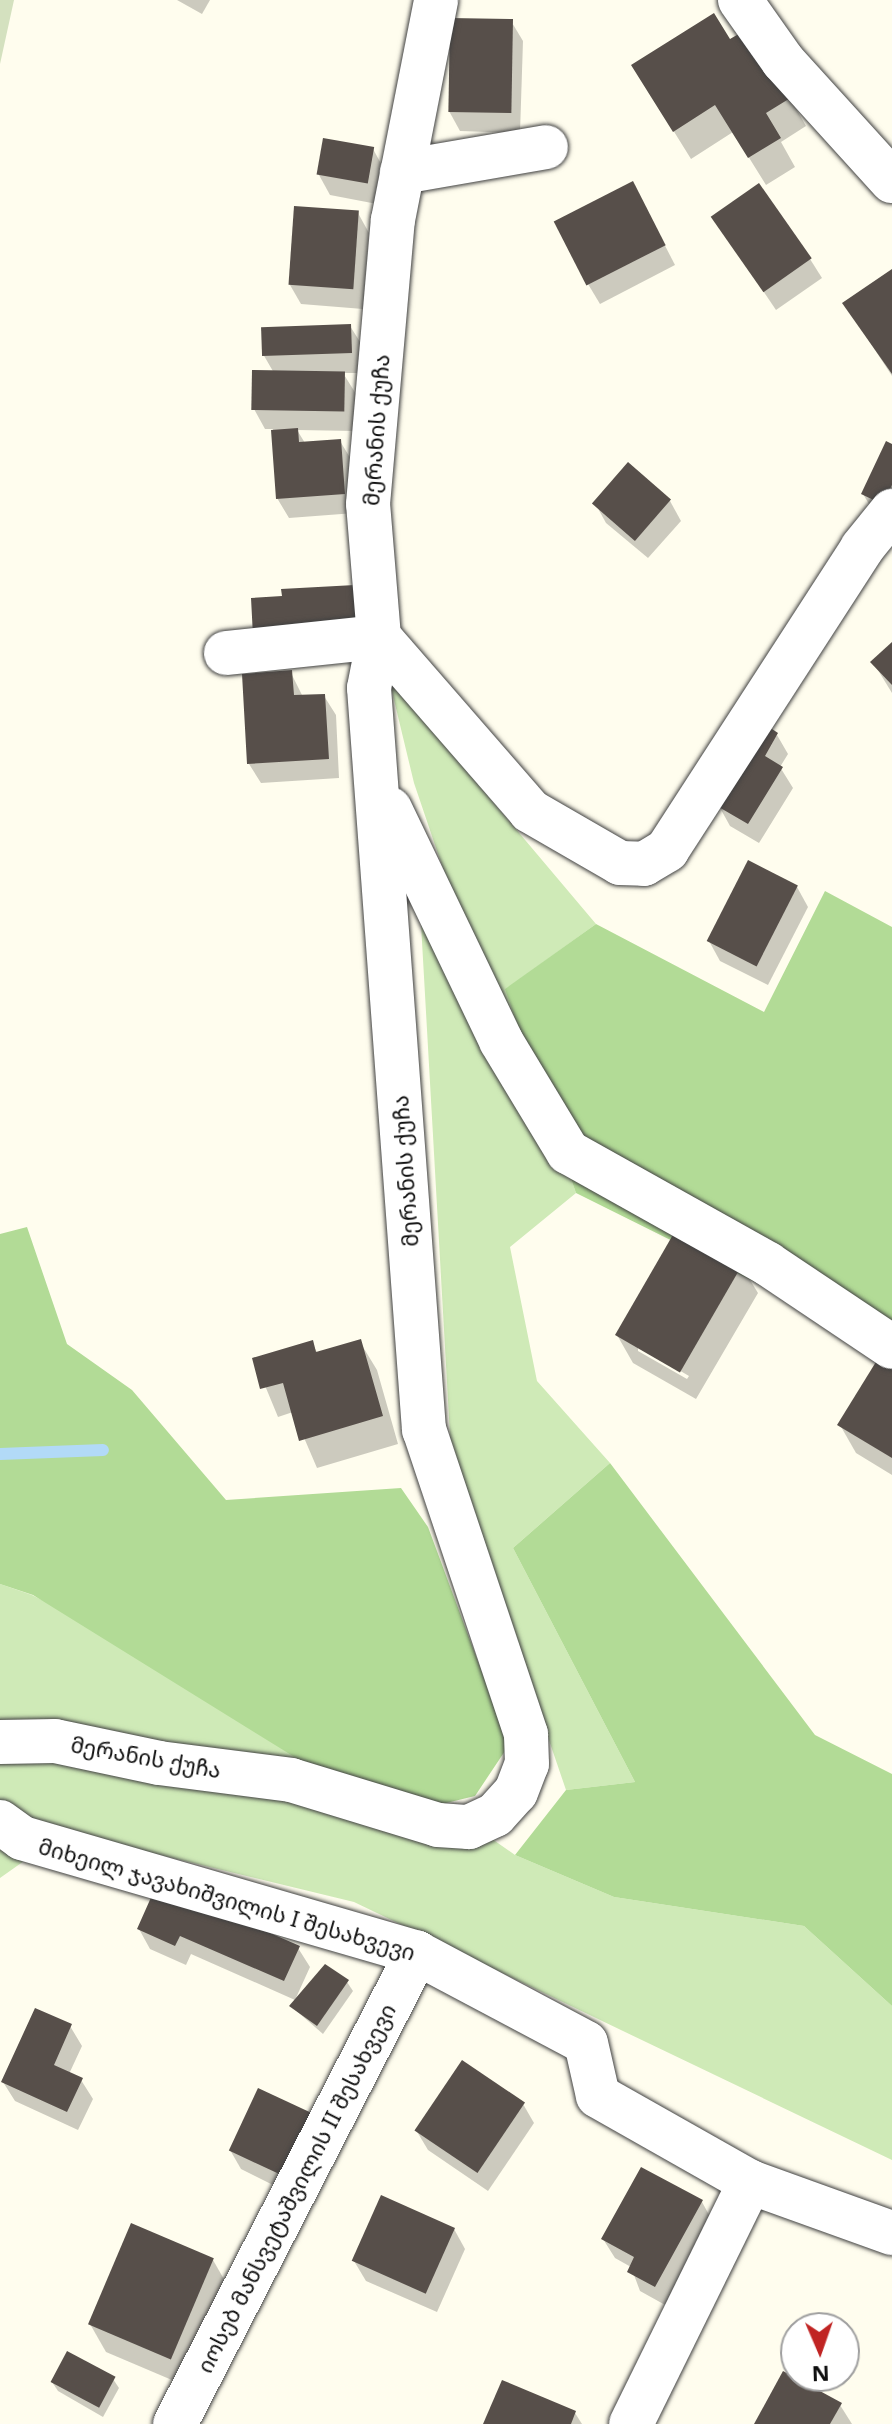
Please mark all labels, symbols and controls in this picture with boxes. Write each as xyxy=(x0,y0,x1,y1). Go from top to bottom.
street label: მერანის ქუჩა xyxy=(358,353,394,507)
street label: მერანის ქუჩა xyxy=(387,1094,423,1248)
street label: მერანის ქუჩა xyxy=(69,1731,223,1783)
street label: მიხეილ ჯავახიშვილის I შესახვევი xyxy=(36,1832,418,1966)
street label: იოსებ მანსვეტაშვილის II შესახვევი xyxy=(191,1999,401,2377)
north arrow xyxy=(780,2312,860,2392)
text: N xyxy=(811,2360,830,2389)

